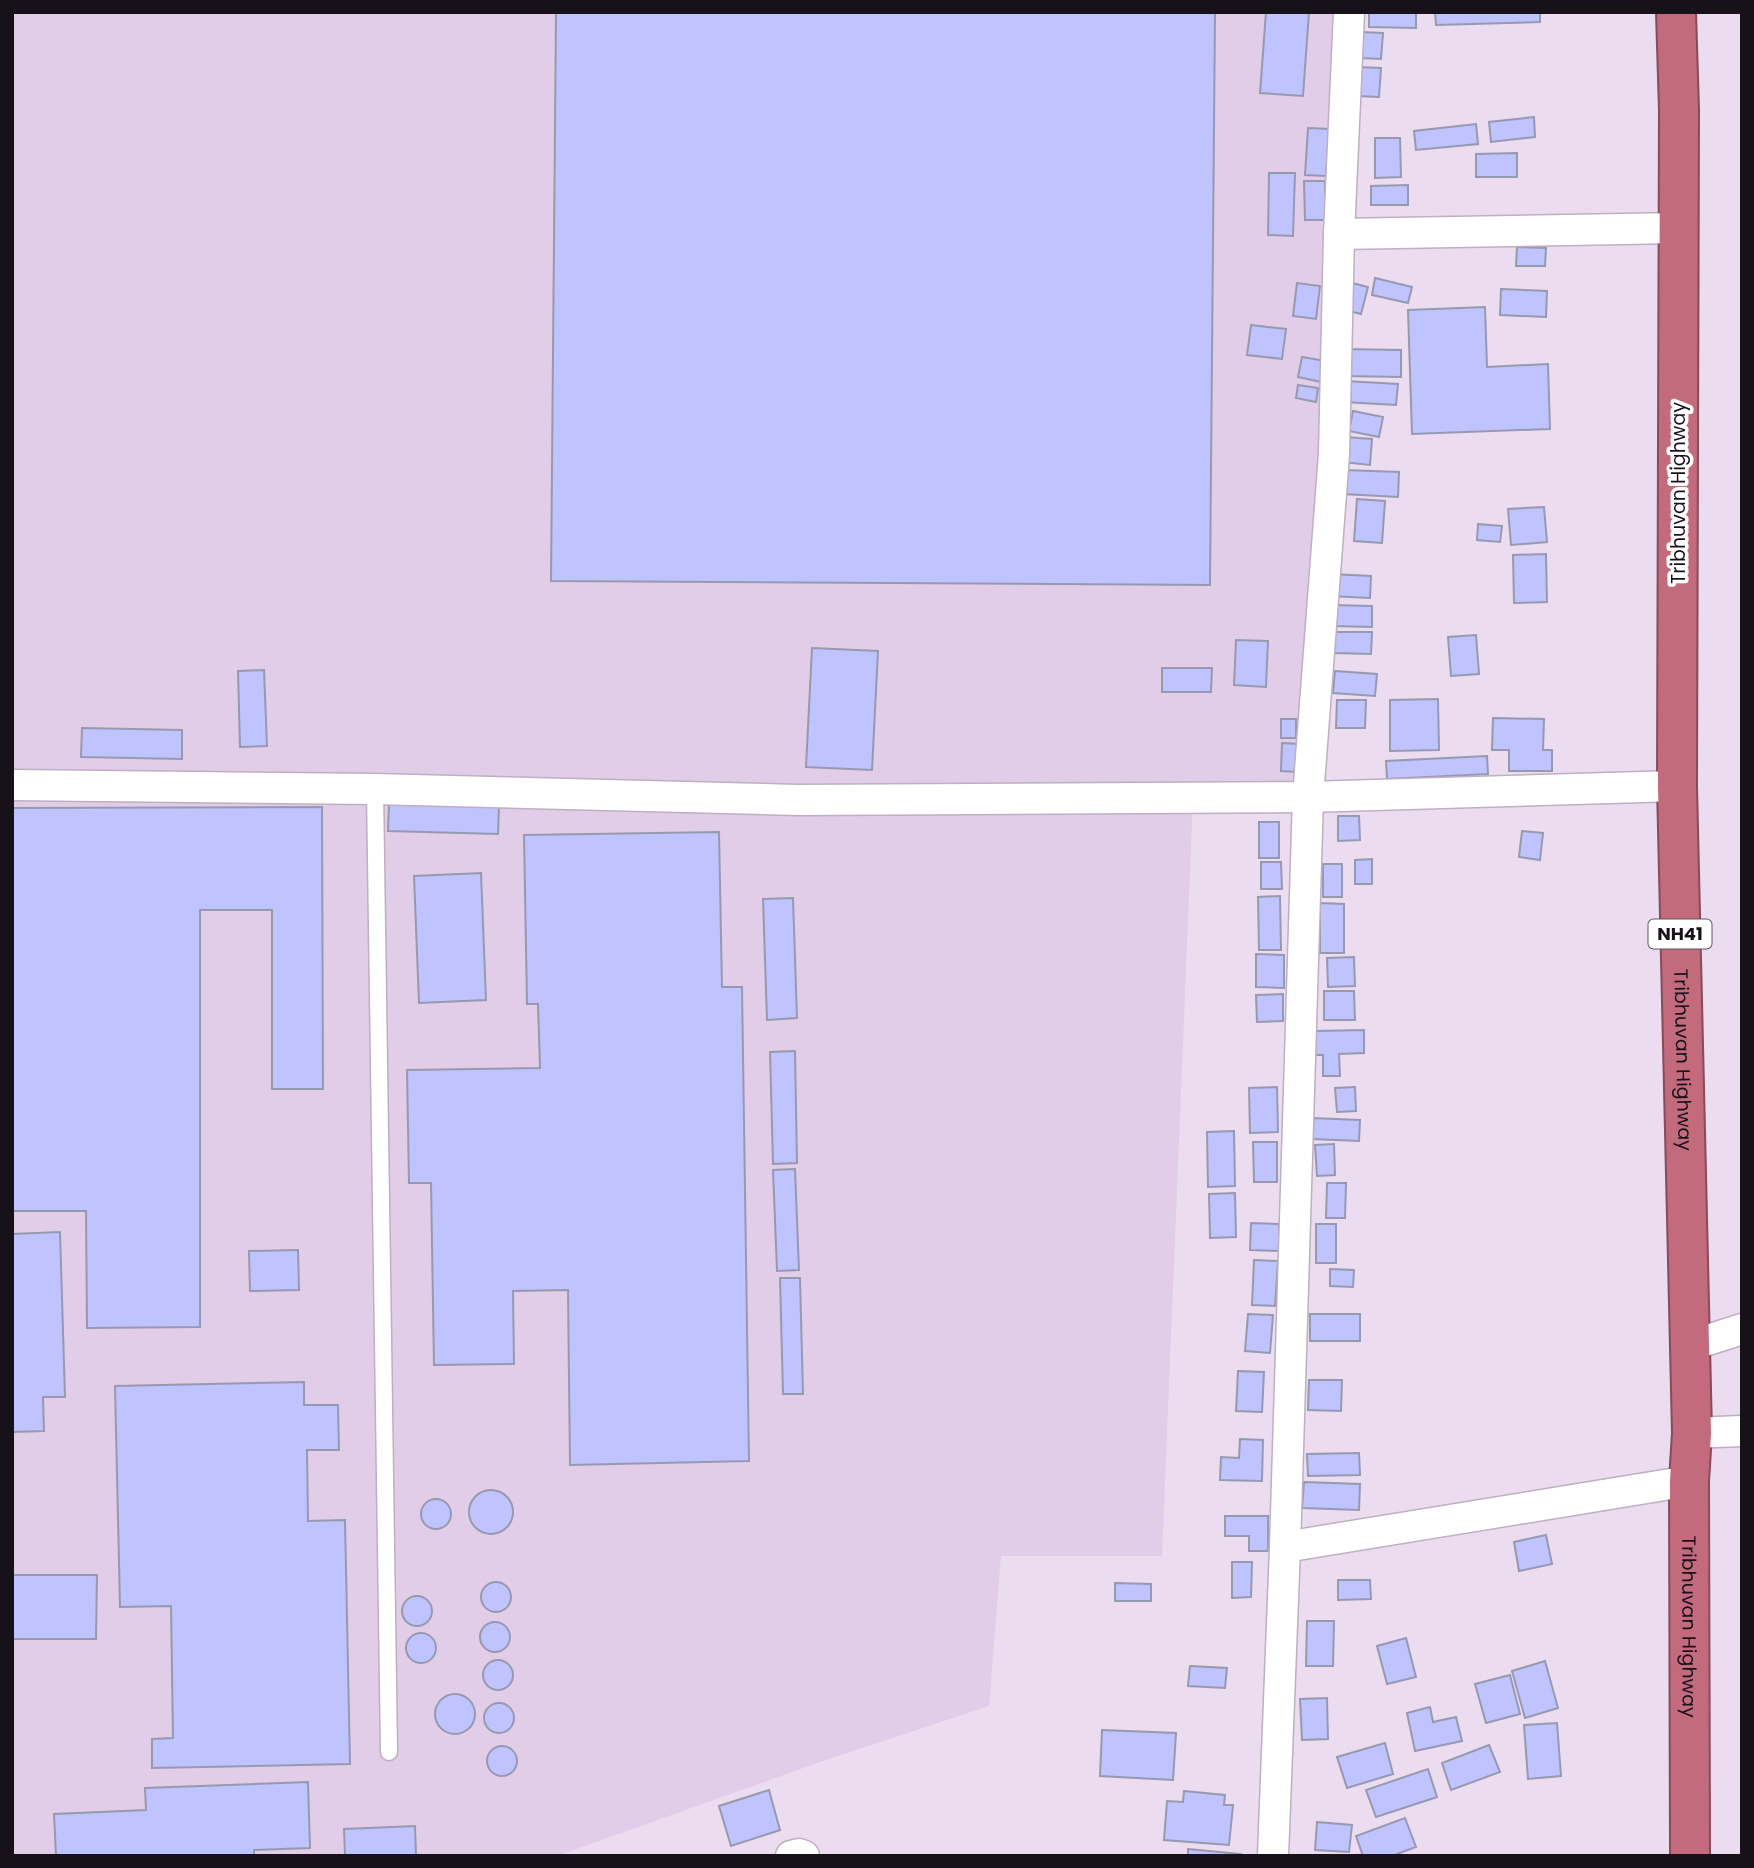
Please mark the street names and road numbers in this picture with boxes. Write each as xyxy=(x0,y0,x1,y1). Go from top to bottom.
street label: Tribhuvan Highway xyxy=(1665,402,1692,584)
road number: NH41 xyxy=(1648,919,1712,948)
street label: Tribhuvan Highway xyxy=(1667,969,1698,1152)
street label: Tribhuvan Highway xyxy=(1675,1536,1703,1718)

